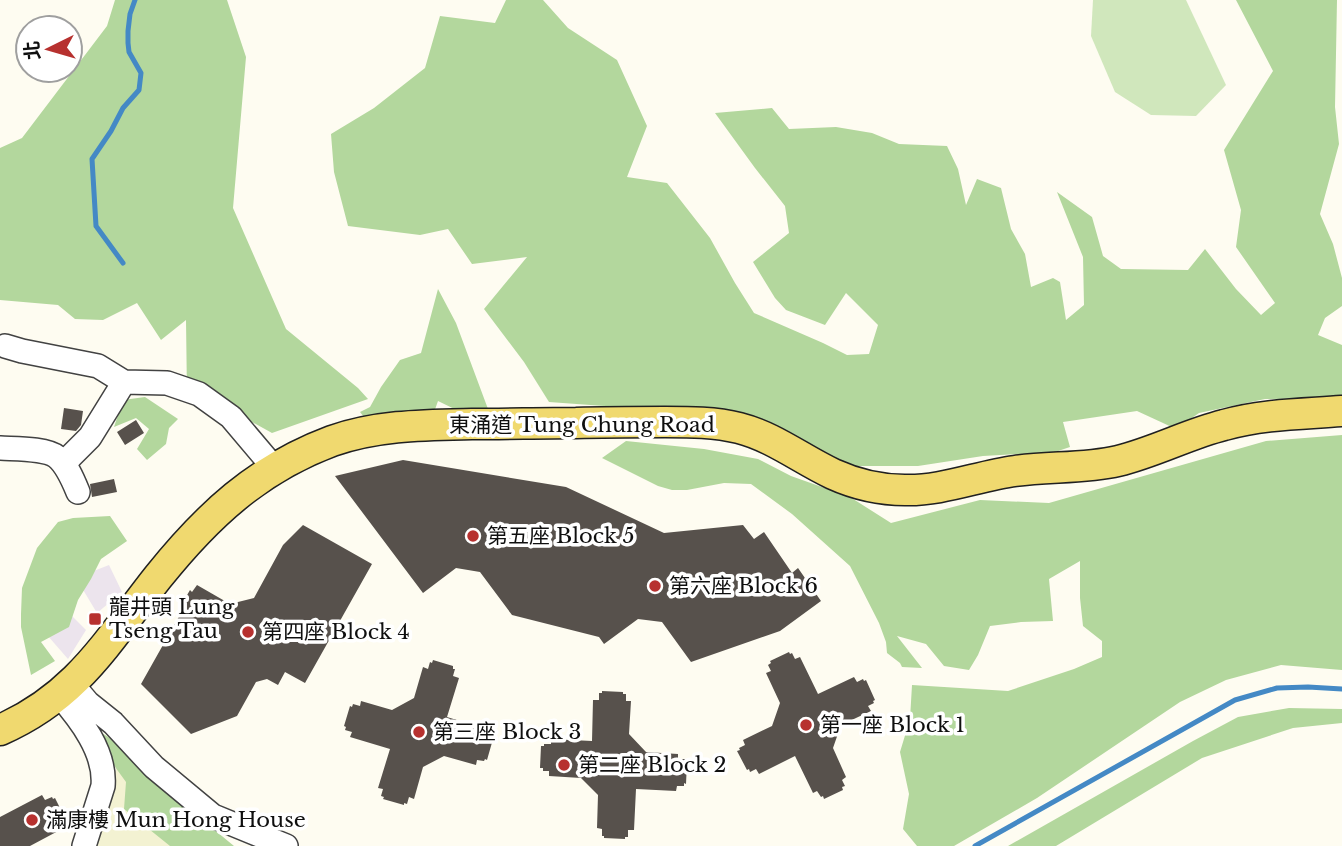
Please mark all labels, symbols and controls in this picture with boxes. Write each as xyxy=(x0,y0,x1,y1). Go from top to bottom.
north arrow xyxy=(14,14,84,84)
text: 北 xyxy=(20,40,45,61)
street label: 東涌道 Tung Chung Road xyxy=(449,412,715,438)
place label: 第五座 Block 5 xyxy=(487,523,635,549)
marker: 第五座 Block 5 xyxy=(465,528,481,544)
place label: 第六座 Block 6 xyxy=(669,573,818,599)
marker: 第六座 Block 6 xyxy=(647,578,663,594)
place label: 龍井頭 Lung Tseng Tau xyxy=(109,594,235,644)
marker: 龍井頭 Lung Tseng Tau xyxy=(87,611,103,627)
place label: 第四座 Block 4 xyxy=(262,619,410,645)
marker: 第四座 Block 4 xyxy=(240,624,256,640)
place label: 第一座 Block 1 xyxy=(820,712,965,738)
marker: 第一座 Block 1 xyxy=(798,717,814,733)
place label: 第三座 Block 3 xyxy=(433,719,582,745)
marker: 第三座 Block 3 xyxy=(411,724,427,740)
place label: 第二座 Block 2 xyxy=(578,752,727,778)
marker: 第二座 Block 2 xyxy=(556,757,572,773)
place label: 滿康樓 Mun Hong House xyxy=(46,807,306,833)
marker: 滿康樓 Mun Hong House xyxy=(24,812,40,828)

